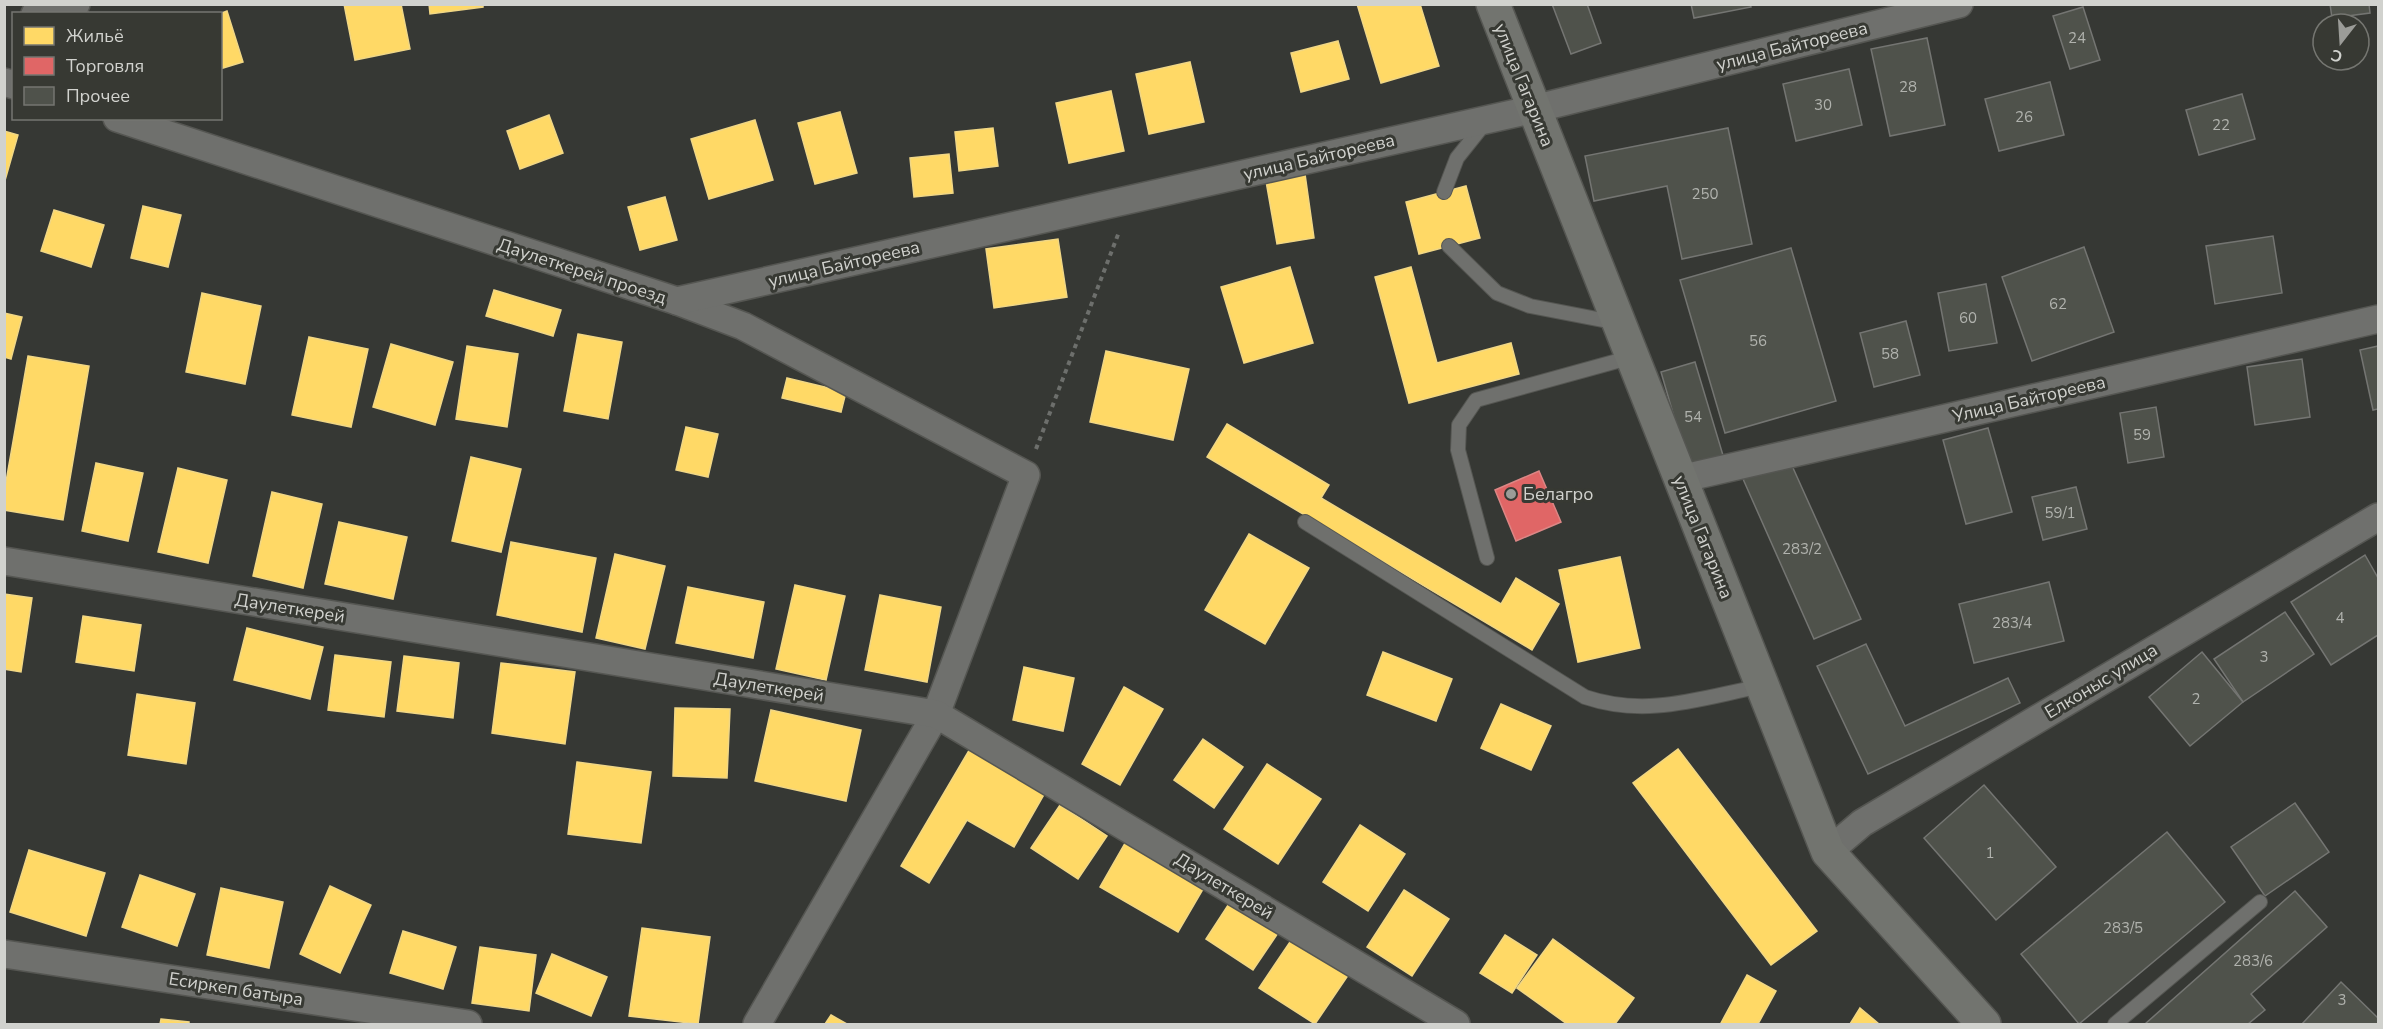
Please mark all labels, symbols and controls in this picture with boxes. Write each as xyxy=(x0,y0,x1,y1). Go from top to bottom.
legend xyxy=(12,12,222,120)
north arrow xyxy=(2311,12,2371,72)
street label: улица Байтореева xyxy=(1714,16,1870,76)
street label: улица Гагарина xyxy=(1488,20,1560,150)
text: Жильё xyxy=(66,24,124,48)
house number: 24 xyxy=(2068,28,2086,48)
text: С xyxy=(2328,43,2345,67)
text: Торговля xyxy=(66,54,144,78)
house number: 28 xyxy=(1899,77,1917,97)
text: Прочее xyxy=(66,84,130,108)
house number: 30 xyxy=(1814,95,1832,115)
house number: 26 xyxy=(2015,107,2033,127)
house number: 22 xyxy=(2212,115,2230,135)
street label: улица Байтореева xyxy=(1241,128,1397,186)
house number: 250 xyxy=(1691,184,1719,204)
street label: Даулеткерей проезд xyxy=(494,232,670,310)
street label: улица Байтореева xyxy=(766,235,922,293)
house number: 62 xyxy=(2049,294,2067,314)
house number: 60 xyxy=(1959,308,1977,328)
house number: 56 xyxy=(1749,331,1767,351)
house number: 58 xyxy=(1881,344,1899,364)
street label: Улица Байтореева xyxy=(1949,370,2108,428)
house number: 54 xyxy=(1684,407,1702,427)
house number: 59 xyxy=(2133,425,2151,445)
street label: улица Гагарина xyxy=(1667,472,1739,602)
place label: Белагро xyxy=(1523,482,1593,506)
marker: Белагро xyxy=(1504,487,1518,501)
house number: 59/1 xyxy=(2044,503,2076,523)
house number: 283/2 xyxy=(1782,539,1822,559)
street label: Даулеткерей xyxy=(233,587,347,629)
house number: 4 xyxy=(2335,608,2345,628)
house number: 283/4 xyxy=(1992,613,2032,633)
street label: Елконыс улица xyxy=(2040,638,2162,724)
house number: 3 xyxy=(2259,647,2269,667)
street label: Даулеткерей xyxy=(712,666,826,708)
house number: 2 xyxy=(2191,689,2201,709)
house number: 1 xyxy=(1985,843,1995,863)
street label: Даулеткерей xyxy=(1170,847,1278,925)
house number: 283/5 xyxy=(2103,918,2143,938)
house number: 283/6 xyxy=(2233,951,2273,971)
street label: Есиркеп батыра xyxy=(167,967,305,1011)
house number: 3 xyxy=(2337,990,2347,1010)

